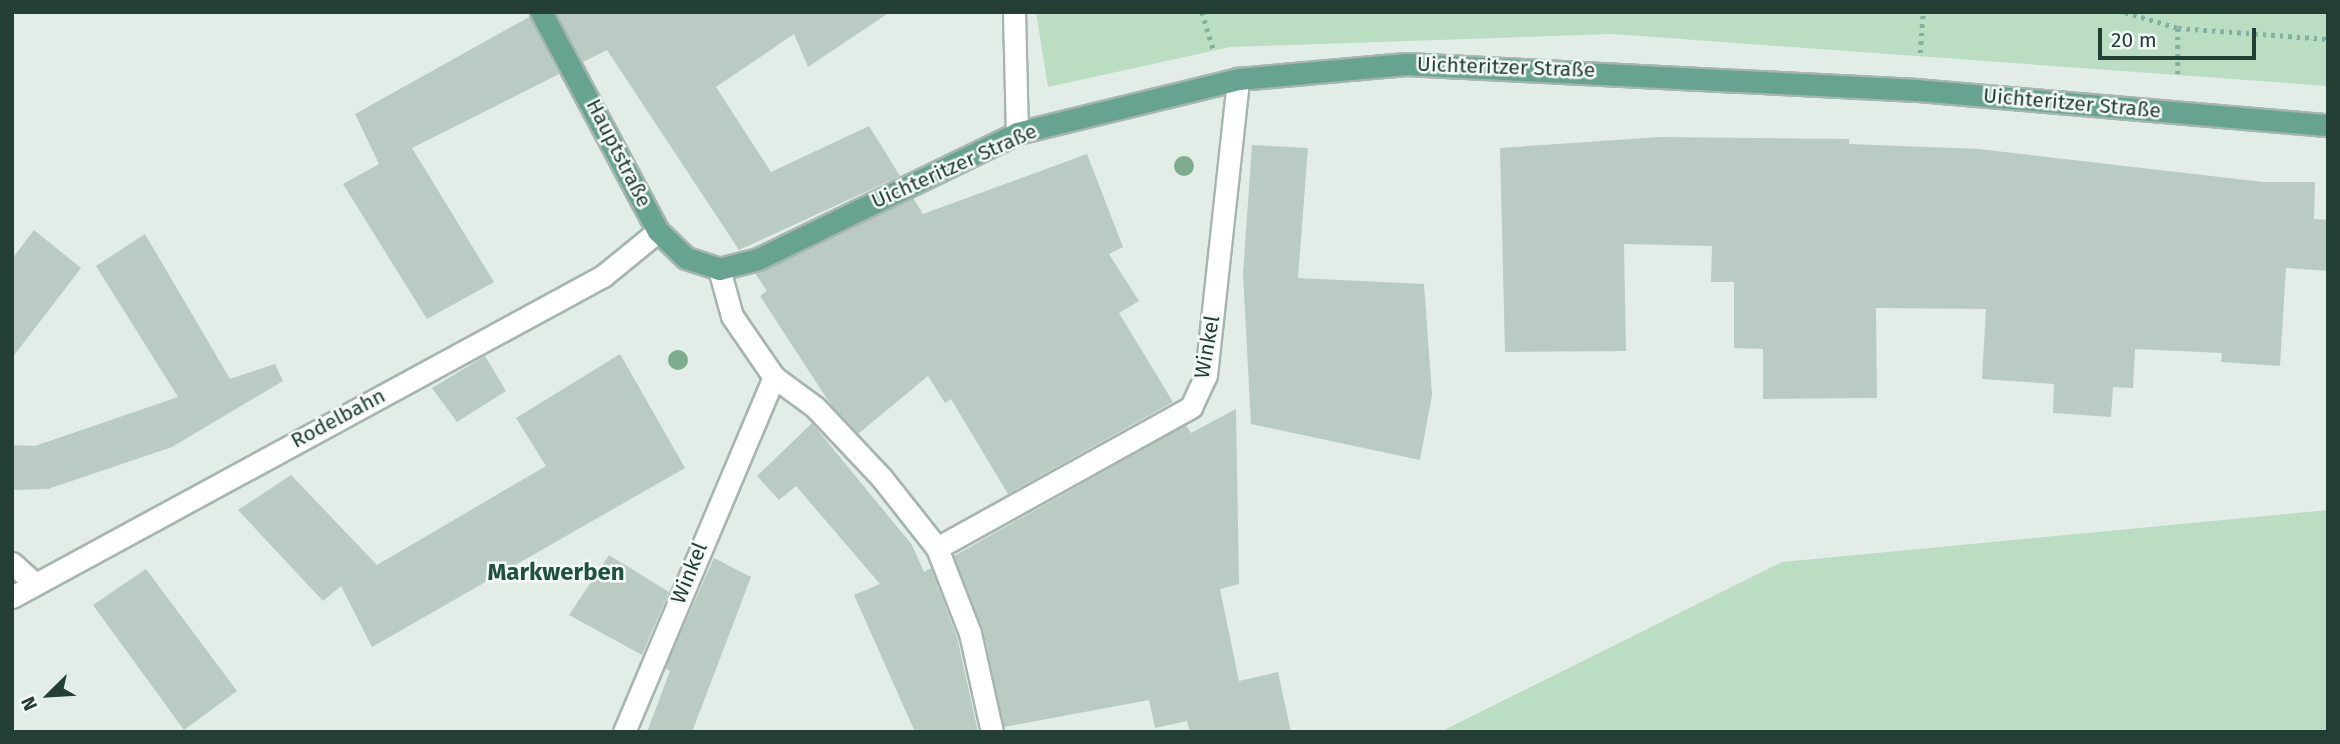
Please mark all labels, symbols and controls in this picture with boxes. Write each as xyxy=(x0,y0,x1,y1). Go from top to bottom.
scale bar xyxy=(2102,14,2260,58)
text: 20 m xyxy=(2111,27,2157,53)
street label: Uichteritzer Straße xyxy=(1416,51,1596,83)
street label: Uichteritzer Straße xyxy=(1982,83,2162,123)
street label: Hauptstraße xyxy=(581,95,657,211)
street label: Uichteritzer Straße xyxy=(867,118,1041,214)
street label: Winkel xyxy=(1189,313,1225,381)
street label: Rodelbahn xyxy=(287,383,389,453)
street label: Winkel xyxy=(665,539,713,607)
district label: Markwerben xyxy=(487,559,625,587)
north arrow xyxy=(14,660,84,730)
text: N xyxy=(16,693,42,714)

